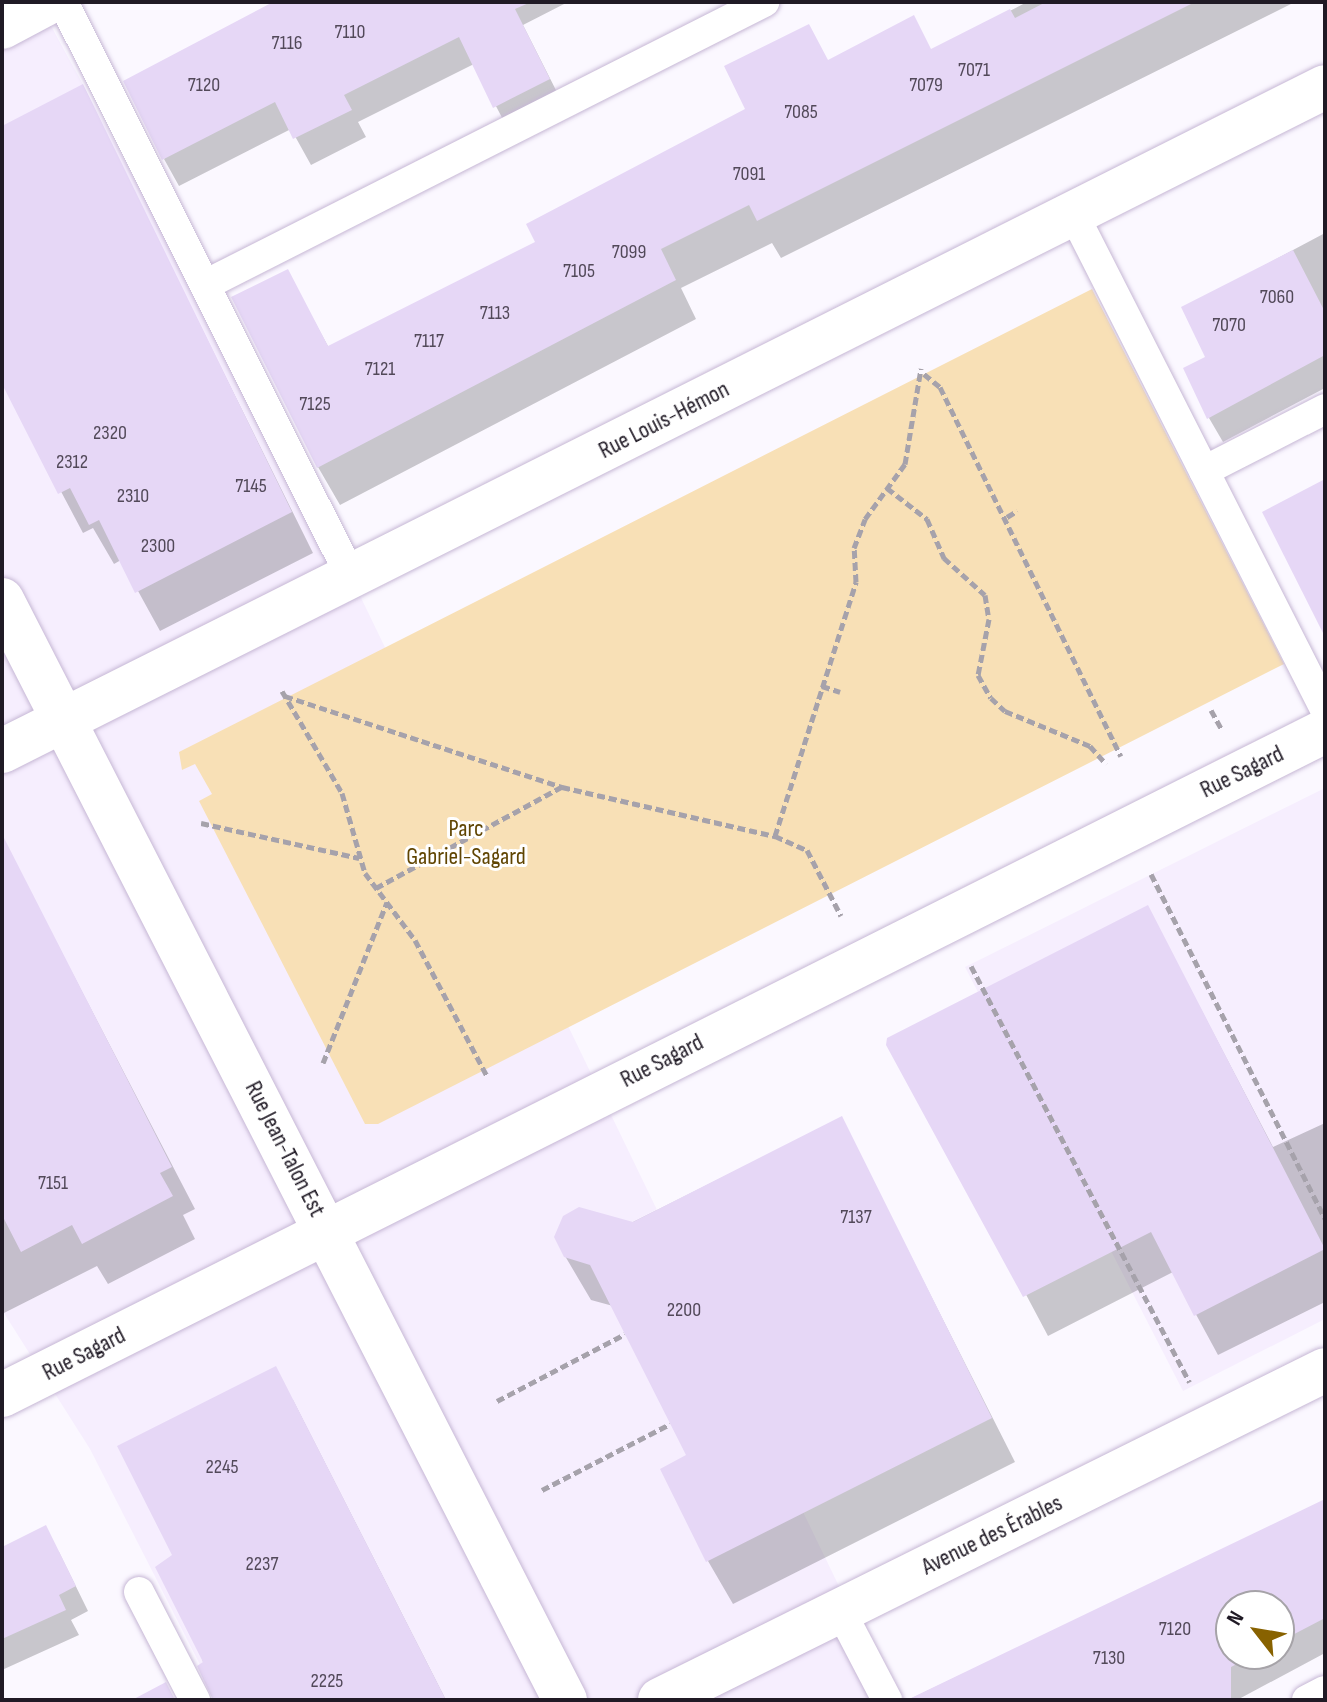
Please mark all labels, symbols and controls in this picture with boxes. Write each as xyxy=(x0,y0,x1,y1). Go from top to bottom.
house number: 7110 xyxy=(335,20,365,44)
house number: 7116 xyxy=(272,31,302,55)
house number: 7071 xyxy=(958,58,990,82)
house number: 7120 xyxy=(188,73,220,97)
house number: 7079 xyxy=(909,73,943,97)
house number: 7085 xyxy=(784,100,818,124)
house number: 7091 xyxy=(733,162,765,186)
house number: 7099 xyxy=(612,240,646,264)
house number: 7105 xyxy=(563,259,595,283)
house number: 7060 xyxy=(1260,285,1294,309)
house number: 7113 xyxy=(480,301,510,325)
house number: 7070 xyxy=(1212,313,1246,337)
house number: 7117 xyxy=(414,329,444,353)
house number: 7121 xyxy=(365,357,395,381)
street label: Rue Louis-Hémon xyxy=(594,375,734,465)
house number: 7125 xyxy=(299,392,331,416)
house number: 2320 xyxy=(93,421,127,445)
house number: 2312 xyxy=(56,450,88,474)
house number: 7145 xyxy=(235,474,267,498)
house number: 2310 xyxy=(117,484,149,508)
house number: 2300 xyxy=(141,534,175,558)
street label: Rue Sagard xyxy=(1196,740,1288,804)
park label: Parc Gabriel-Sagard xyxy=(406,815,526,871)
street label: Rue Sagard xyxy=(616,1028,708,1094)
street label: Rue Jean-Talon Est xyxy=(239,1076,331,1222)
house number: 7151 xyxy=(38,1171,68,1195)
house number: 7137 xyxy=(840,1205,872,1229)
house number: 2200 xyxy=(667,1298,701,1322)
street label: Rue Sagard xyxy=(38,1321,130,1387)
house number: 2245 xyxy=(206,1455,238,1479)
street label: Avenue des Érables xyxy=(917,1489,1067,1581)
house number: 2237 xyxy=(246,1552,278,1576)
north arrow xyxy=(1215,1590,1295,1670)
text: N xyxy=(1221,1606,1250,1630)
house number: 7120 xyxy=(1159,1617,1191,1641)
house number: 7130 xyxy=(1093,1646,1125,1670)
house number: 2225 xyxy=(311,1669,343,1693)

